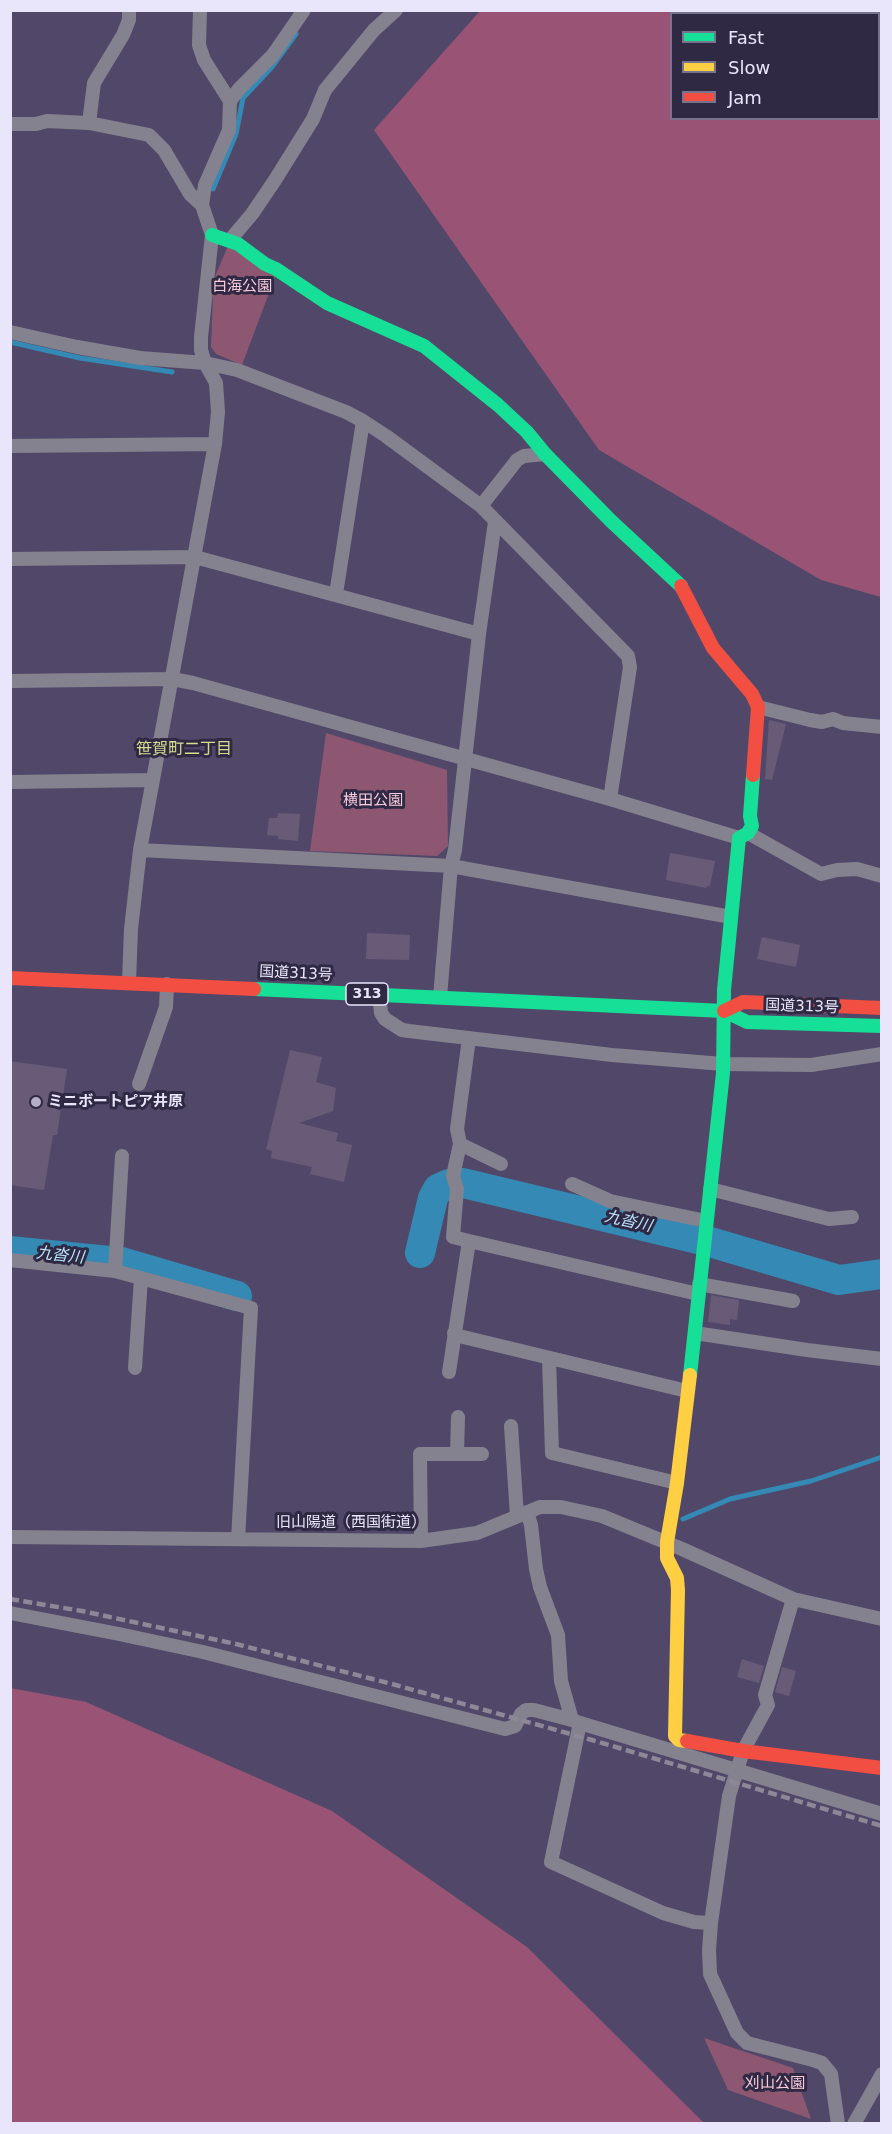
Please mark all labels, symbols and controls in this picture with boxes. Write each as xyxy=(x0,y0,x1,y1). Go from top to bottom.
legend xyxy=(670,12,880,120)
text: Fast xyxy=(728,27,764,48)
text: Slow xyxy=(728,57,770,78)
text: Jam xyxy=(728,87,762,108)
park label: 白海公園 xyxy=(212,278,272,296)
district label: 笹賀町二丁目 xyxy=(136,740,232,760)
park label: 横田公園 xyxy=(343,792,403,810)
street label: 国道313号 xyxy=(259,963,333,985)
road number: 313 xyxy=(346,983,388,1005)
street label: 国道313号 xyxy=(765,997,839,1017)
place label: ミニボートピア井原 xyxy=(48,1093,183,1111)
marker: ミニボートピア井原 xyxy=(29,1095,43,1109)
water label: 九沓川 xyxy=(602,1207,654,1237)
water label: 九沓川 xyxy=(35,1244,85,1268)
street label: 旧山陽道（西国街道） xyxy=(276,1514,426,1532)
park label: 刈山公園 xyxy=(745,2075,805,2093)

